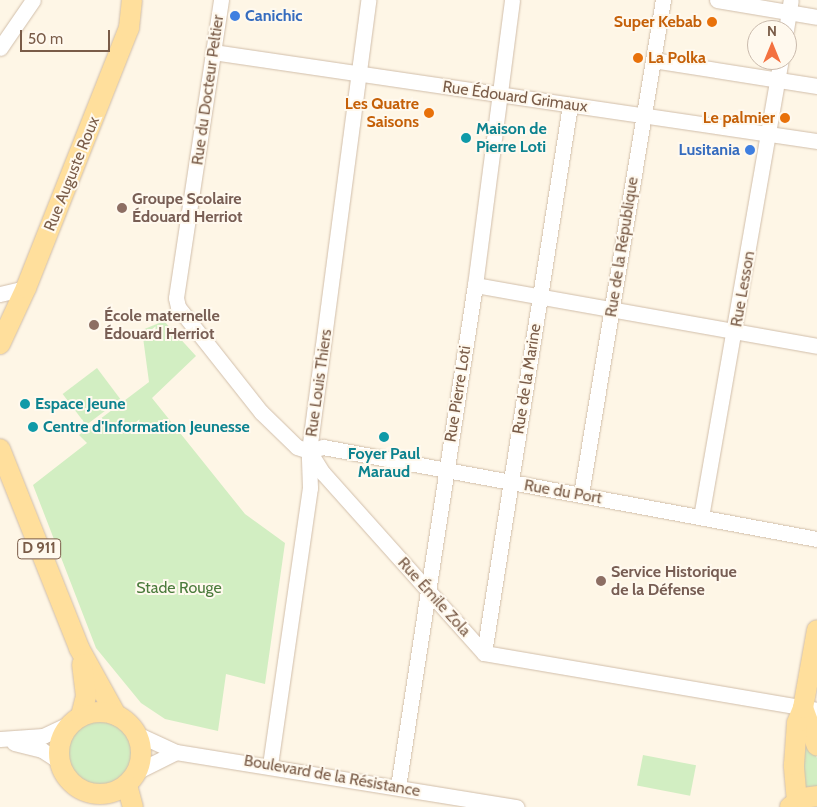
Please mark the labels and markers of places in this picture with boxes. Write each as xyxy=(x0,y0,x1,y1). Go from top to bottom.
place label: Canichic xyxy=(245,6,303,26)
marker: Canichic xyxy=(229,10,241,22)
place label: Super Kebab xyxy=(614,12,702,32)
marker: Super Kebab xyxy=(706,16,718,28)
place label: La Polka xyxy=(648,48,706,68)
marker: La Polka xyxy=(632,52,644,64)
place label: Les Quatre Saisons xyxy=(345,94,419,132)
marker: Les Quatre Saisons xyxy=(423,107,435,119)
place label: Le palmier xyxy=(703,108,775,128)
marker: Le palmier xyxy=(779,112,791,124)
place label: Maison de Pierre Loti xyxy=(476,119,547,157)
marker: Maison de Pierre Loti xyxy=(460,132,472,144)
place label: Lusitania xyxy=(679,140,740,160)
marker: Lusitania xyxy=(744,144,756,156)
place label: Groupe Scolaire Édouard Herriot xyxy=(132,189,242,227)
marker: Groupe Scolaire Édouard Herriot xyxy=(116,202,128,214)
place label: École maternelle Édouard Herriot xyxy=(104,306,220,344)
marker: École maternelle Édouard Herriot xyxy=(88,319,100,331)
place label: Espace Jeune xyxy=(35,394,125,414)
marker: Espace Jeune xyxy=(19,398,31,410)
place label: Centre d'Information Jeunesse xyxy=(43,417,250,437)
marker: Centre d'Information Jeunesse xyxy=(27,421,39,433)
marker: Foyer Paul Maraud xyxy=(378,431,390,443)
place label: Foyer Paul Maraud xyxy=(348,444,420,482)
place label: Service Historique de la Défense xyxy=(611,562,737,600)
marker: Service Historique de la Défense xyxy=(595,575,607,587)

